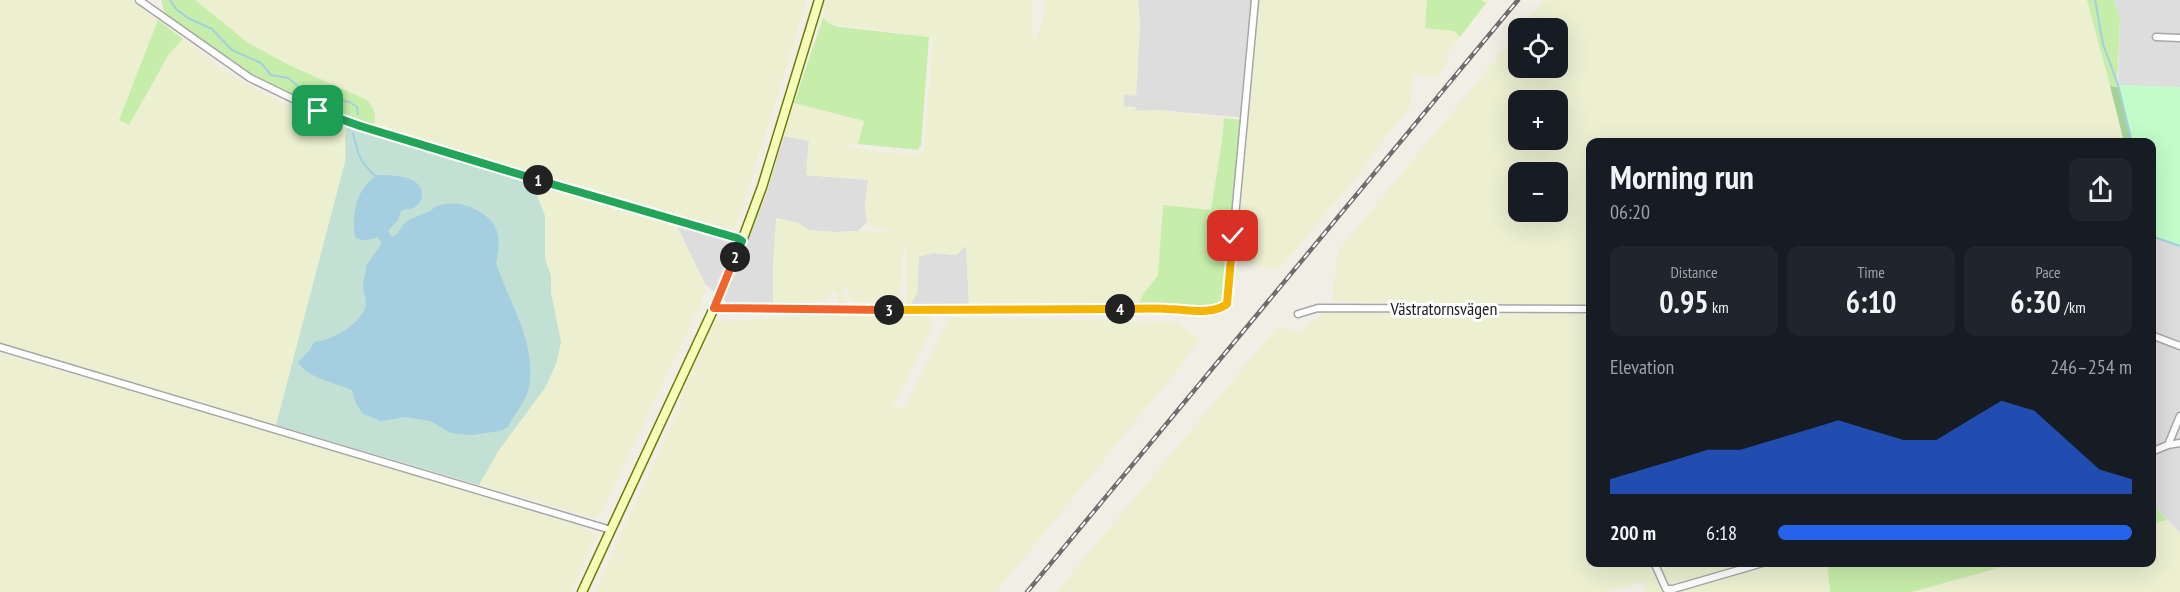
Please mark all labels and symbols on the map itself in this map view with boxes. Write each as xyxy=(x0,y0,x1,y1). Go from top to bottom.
pin xyxy=(292,85,343,136)
pin: 1 xyxy=(523,165,553,195)
pin xyxy=(1207,210,1258,261)
pin: 2 xyxy=(720,242,750,272)
pin: 4 xyxy=(1105,294,1135,324)
pin: 3 xyxy=(874,295,904,325)
street label: Västratornsvägen xyxy=(1390,297,1497,320)

